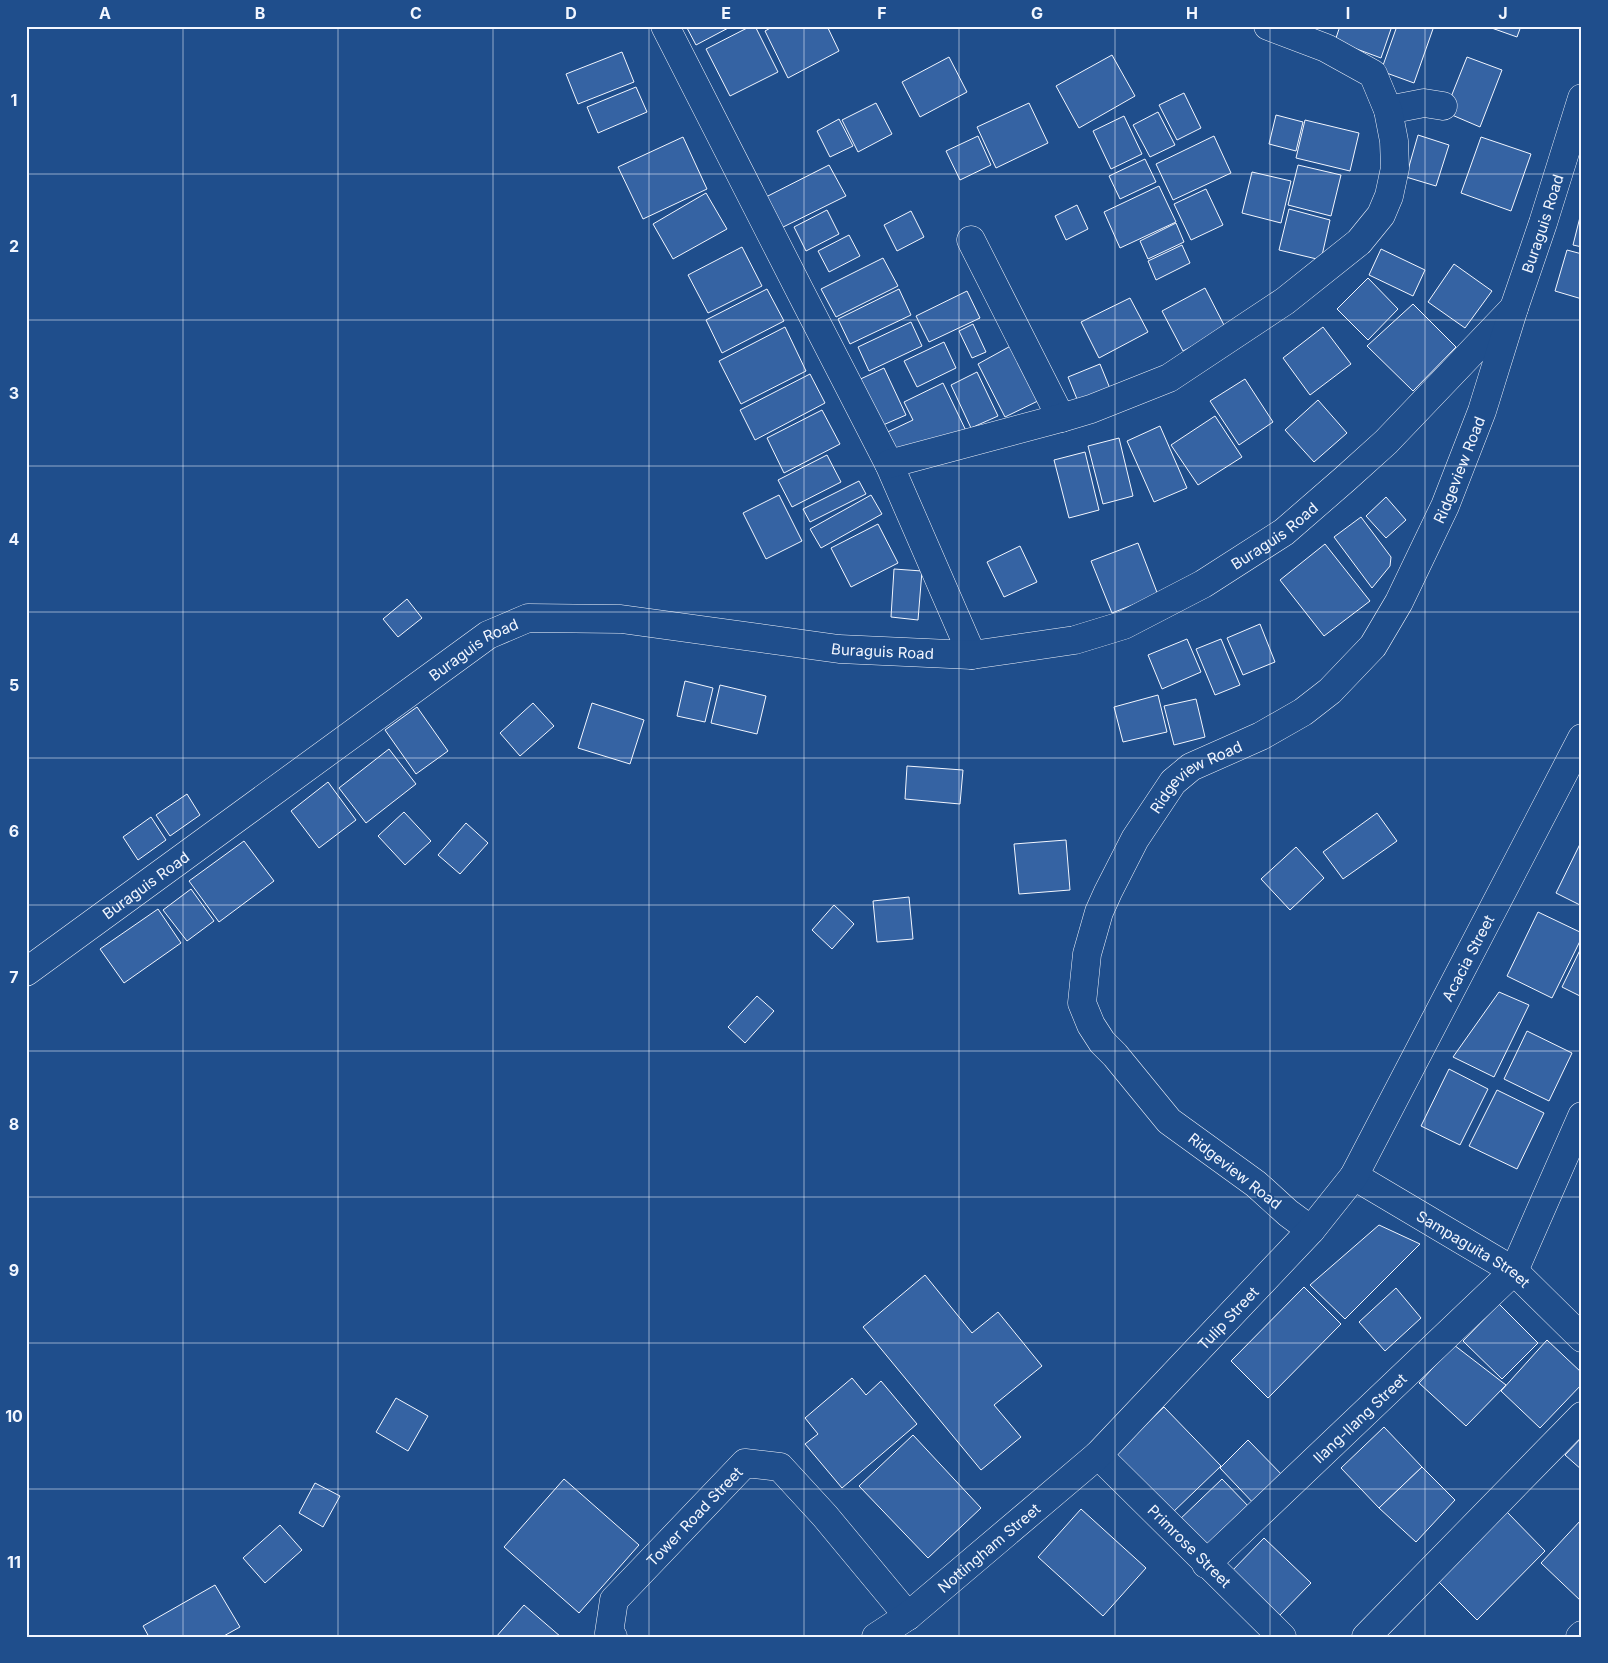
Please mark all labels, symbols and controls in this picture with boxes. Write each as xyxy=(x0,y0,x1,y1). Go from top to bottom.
text: A xyxy=(99,3,111,23)
text: B xyxy=(255,3,265,23)
text: C xyxy=(410,3,422,23)
text: D xyxy=(565,3,577,23)
text: E xyxy=(721,3,731,23)
text: F xyxy=(877,3,887,23)
text: G xyxy=(1031,3,1043,23)
text: H xyxy=(1186,3,1198,23)
text: I xyxy=(1346,3,1350,23)
text: J xyxy=(1498,3,1508,23)
text: 1 xyxy=(11,90,17,110)
street label: Buraguis Road xyxy=(1517,172,1567,275)
text: 2 xyxy=(9,236,19,256)
text: 3 xyxy=(9,383,19,403)
street label: Ridgeview Road xyxy=(1429,413,1489,526)
street label: Buraguis Road xyxy=(1227,498,1321,573)
text: 4 xyxy=(9,529,20,549)
street label: Buraguis Road xyxy=(425,614,521,685)
street label: Buraguis Road xyxy=(830,639,934,663)
text: 5 xyxy=(9,675,19,695)
street label: Ridgeview Road xyxy=(1145,736,1245,817)
text: 6 xyxy=(9,821,19,841)
street label: Buraguis Road xyxy=(98,847,193,923)
street label: Acacia Street xyxy=(1437,911,1498,1004)
text: 7 xyxy=(9,967,19,987)
text: 8 xyxy=(9,1114,19,1134)
street label: Ridgeview Road xyxy=(1184,1129,1286,1213)
street label: Sampaguita Street xyxy=(1413,1206,1534,1291)
text: 9 xyxy=(9,1260,19,1280)
street label: Tulip Street xyxy=(1193,1282,1262,1354)
street label: Ilang-Ilang Street xyxy=(1309,1369,1410,1467)
text: 10 xyxy=(5,1406,23,1426)
street label: Tower Road Street xyxy=(642,1462,746,1570)
street label: Nottingham Street xyxy=(933,1499,1044,1596)
street label: Primrose Street xyxy=(1144,1500,1236,1591)
text: 11 xyxy=(7,1552,21,1572)

